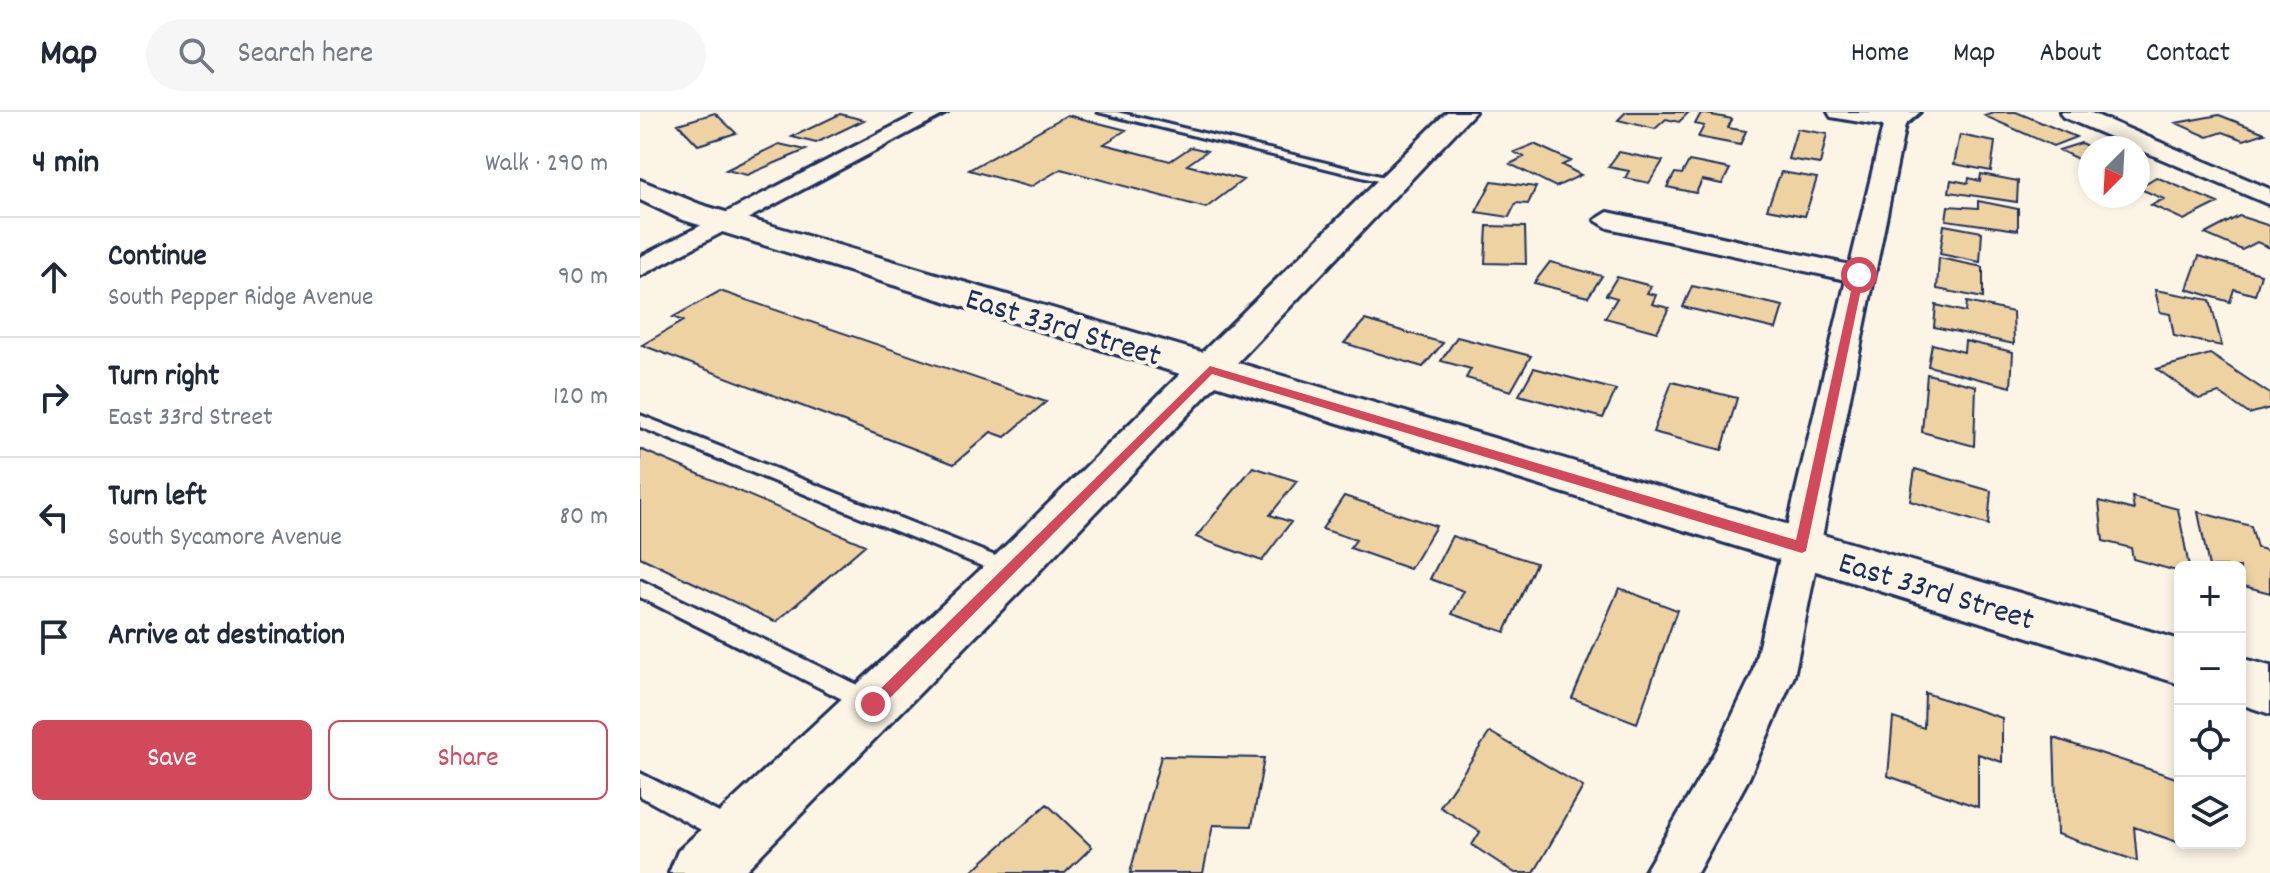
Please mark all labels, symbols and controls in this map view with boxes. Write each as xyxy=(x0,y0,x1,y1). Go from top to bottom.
search box xyxy=(146,19,706,91)
text: Map xyxy=(40,28,98,83)
icon: search xyxy=(174,33,218,77)
text: Search here xyxy=(238,34,373,77)
text: Home xyxy=(1851,35,1909,75)
text: Map xyxy=(1953,35,1995,75)
text: About xyxy=(2039,35,2102,75)
text: Contact xyxy=(2146,35,2230,75)
north arrow xyxy=(2078,136,2150,208)
text: 4 min xyxy=(32,140,99,189)
text: Walk · 290 m xyxy=(485,146,608,183)
text: Continue xyxy=(108,237,207,280)
icon: ahead xyxy=(32,255,76,299)
route start xyxy=(1841,257,1877,293)
text: 90 m xyxy=(558,259,608,296)
street label: East 33rd Street xyxy=(959,278,1166,381)
text: South Pepper Ridge Avenue xyxy=(108,280,374,317)
text: Turn right xyxy=(108,357,219,400)
icon: right xyxy=(32,375,76,419)
text: 120 m xyxy=(553,379,608,416)
text: East 33rd Street xyxy=(108,400,273,437)
text: Turn left xyxy=(108,477,207,520)
icon: left xyxy=(32,495,76,539)
text: 80 m xyxy=(560,499,608,536)
text: South Sycamore Avenue xyxy=(108,520,342,557)
street label: East 33rd Street xyxy=(1832,542,2039,645)
map controls xyxy=(2174,561,2246,849)
button: + xyxy=(2174,561,2246,633)
icon: arrive xyxy=(32,615,76,659)
text: Arrive at destination xyxy=(108,616,345,659)
button: − xyxy=(2174,633,2246,705)
route end xyxy=(855,686,891,722)
button: locate xyxy=(2174,705,2246,777)
button: Save xyxy=(32,720,312,800)
button: Share xyxy=(328,720,608,800)
button: layers xyxy=(2174,777,2246,849)

